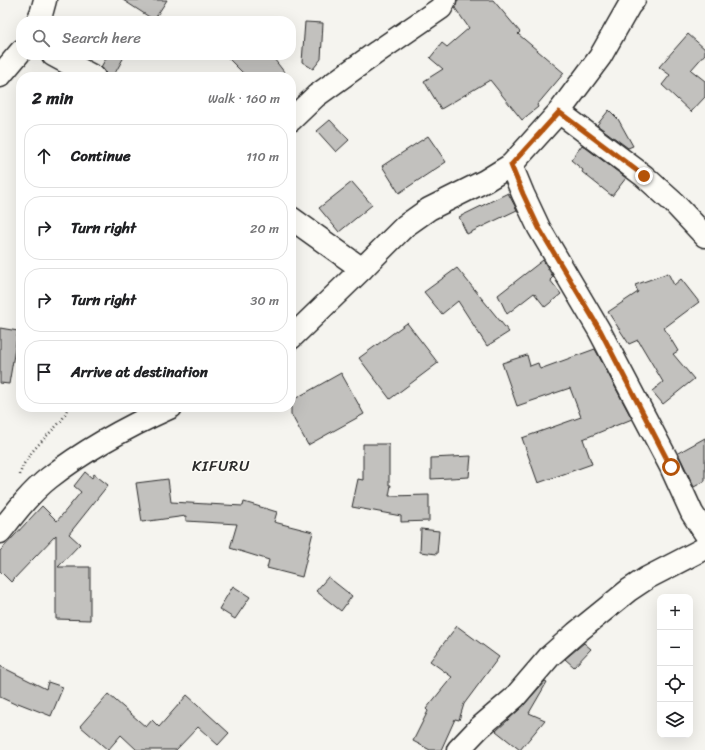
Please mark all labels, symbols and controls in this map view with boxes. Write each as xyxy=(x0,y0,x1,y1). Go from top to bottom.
search box xyxy=(16,16,296,60)
text: Search here xyxy=(62,25,141,51)
icon: search xyxy=(30,27,52,49)
text: 2 min xyxy=(32,83,73,113)
text: Walk · 160 m xyxy=(208,87,280,110)
text: Continue xyxy=(71,143,131,169)
icon: ahead xyxy=(33,145,55,167)
text: 110 m xyxy=(246,145,279,168)
route end xyxy=(635,167,653,185)
text: Turn right xyxy=(71,215,136,241)
icon: right xyxy=(33,217,55,239)
text: 20 m xyxy=(250,217,279,240)
text: Turn right xyxy=(71,287,136,313)
icon: right xyxy=(33,289,55,311)
text: 30 m xyxy=(250,289,279,312)
text: Arrive at destination xyxy=(71,359,208,385)
icon: arrive xyxy=(33,361,55,383)
district label: KIFURU xyxy=(192,453,250,479)
route start xyxy=(662,458,680,476)
map controls xyxy=(657,594,693,738)
button: + xyxy=(657,594,693,630)
button: − xyxy=(657,630,693,666)
button: locate xyxy=(657,666,693,702)
button: layers xyxy=(657,702,693,738)

